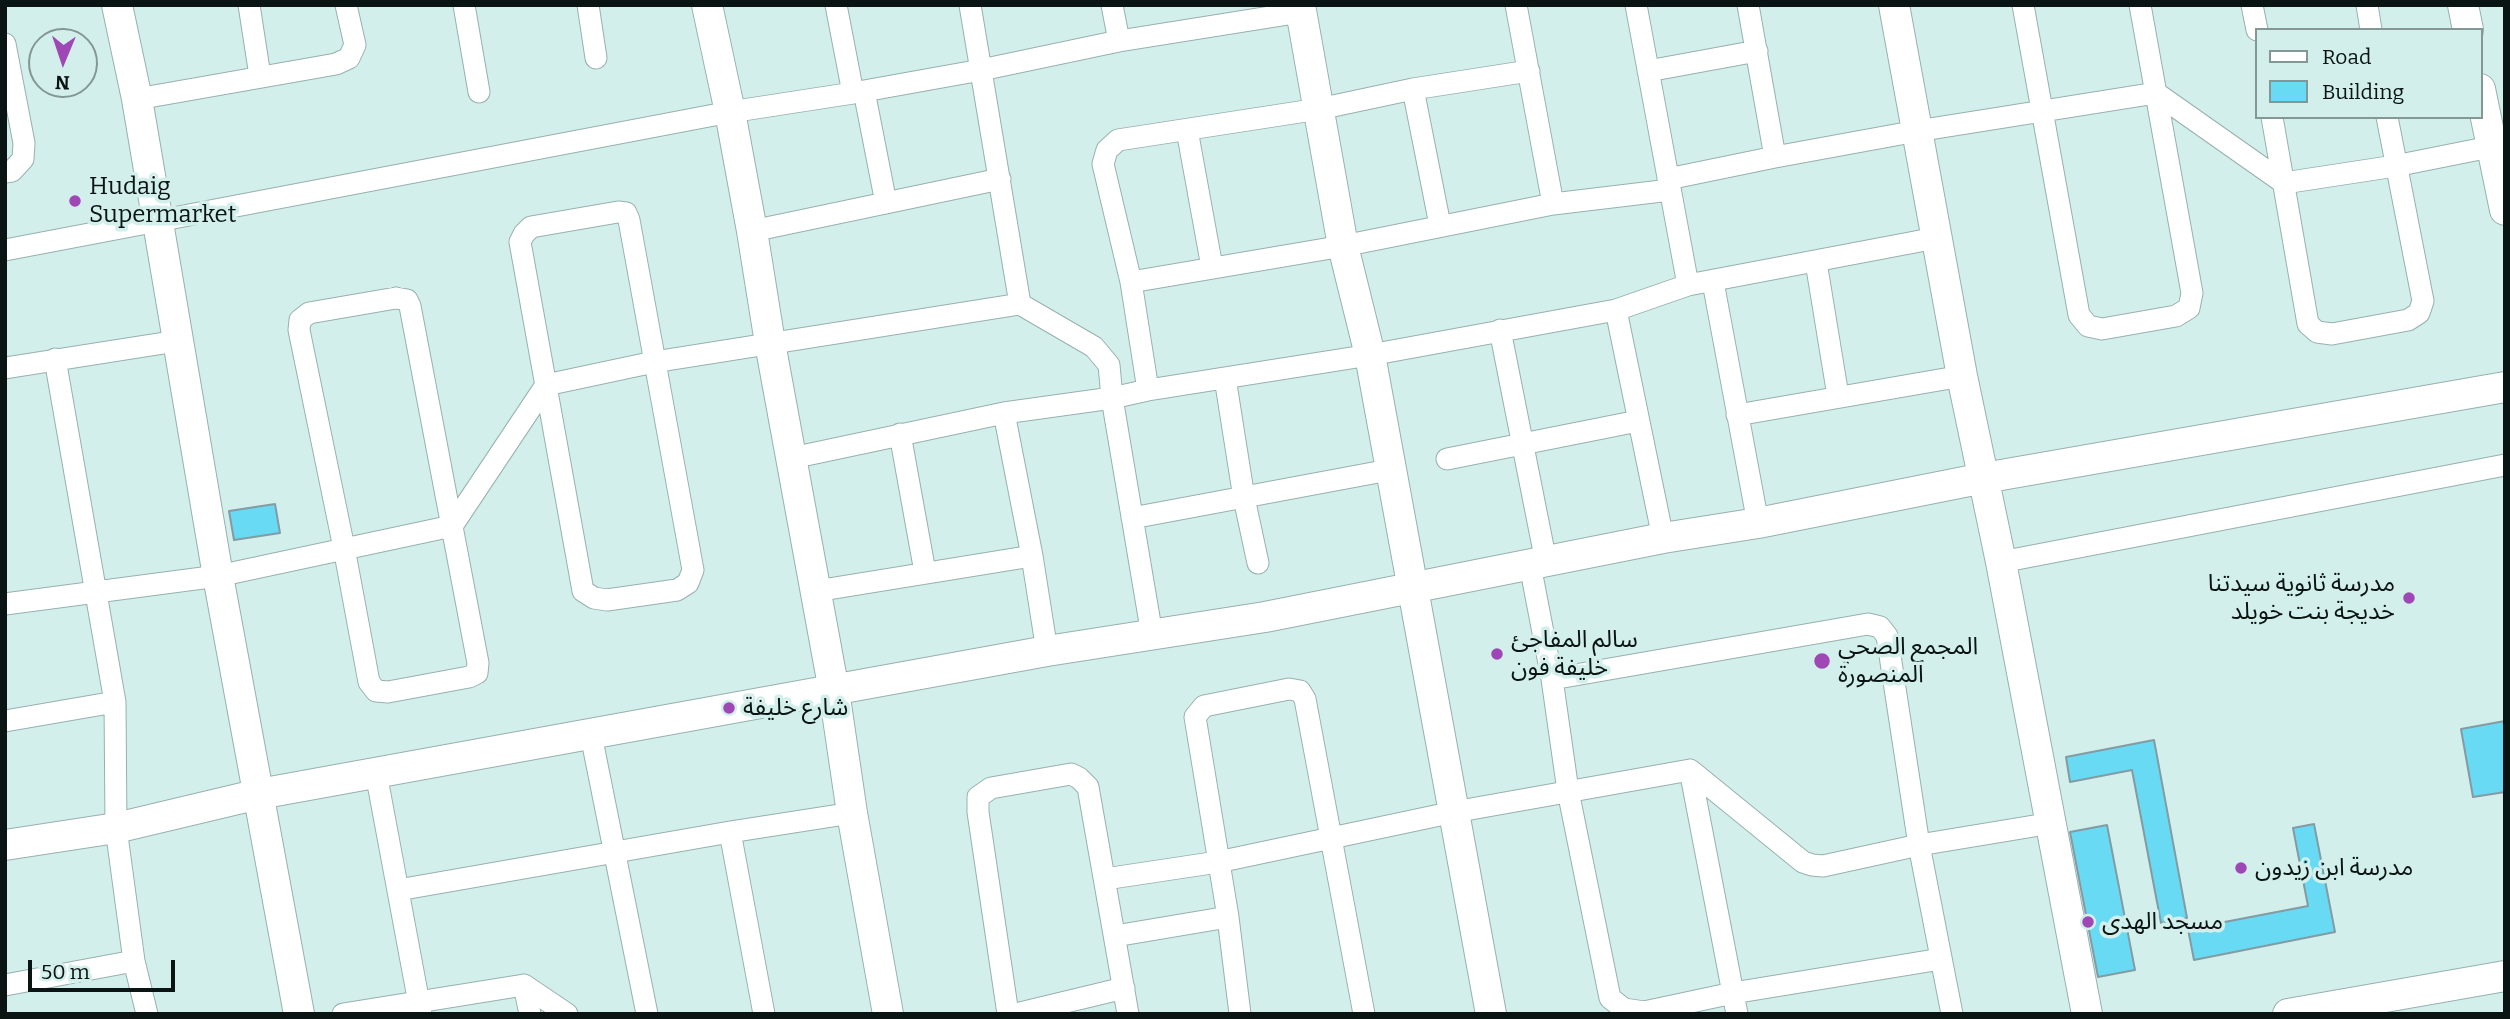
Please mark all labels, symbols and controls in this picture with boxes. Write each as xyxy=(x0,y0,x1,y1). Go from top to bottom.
north arrow xyxy=(28,28,98,98)
legend xyxy=(2254,28,2482,119)
text: Road xyxy=(2322,44,2371,70)
text: N xyxy=(55,71,70,94)
text: Building xyxy=(2322,79,2404,105)
place label: Hudaig Supermarket xyxy=(89,173,236,229)
marker: Hudaig Supermarket xyxy=(67,193,83,209)
place label: مدرسة ثانوية سيدتنا خديجة بنت خويلد xyxy=(2208,570,2395,626)
marker: مدرسة ثانوية سيدتنا خديجة بنت خويلد xyxy=(2401,590,2417,606)
place label: سالم المفاجئ خليفة فون xyxy=(1511,626,1638,682)
place label: المجمع الصحي المنصورة xyxy=(1838,633,1978,689)
marker: سالم المفاجئ خليفة فون xyxy=(1489,646,1505,662)
marker: المجمع الصحي المنصورة xyxy=(1812,651,1832,671)
place label: شارع خليفة xyxy=(743,694,848,722)
marker: شارع خليفة xyxy=(721,700,737,716)
place label: مدرسة ابن زيدون xyxy=(2255,854,2413,882)
marker: مدرسة ابن زيدون xyxy=(2233,860,2249,876)
place label: مسجد الهدى xyxy=(2102,908,2223,936)
marker: مسجد الهدى xyxy=(2080,914,2096,930)
scale bar xyxy=(32,946,178,990)
text: 50 m xyxy=(41,959,90,985)

